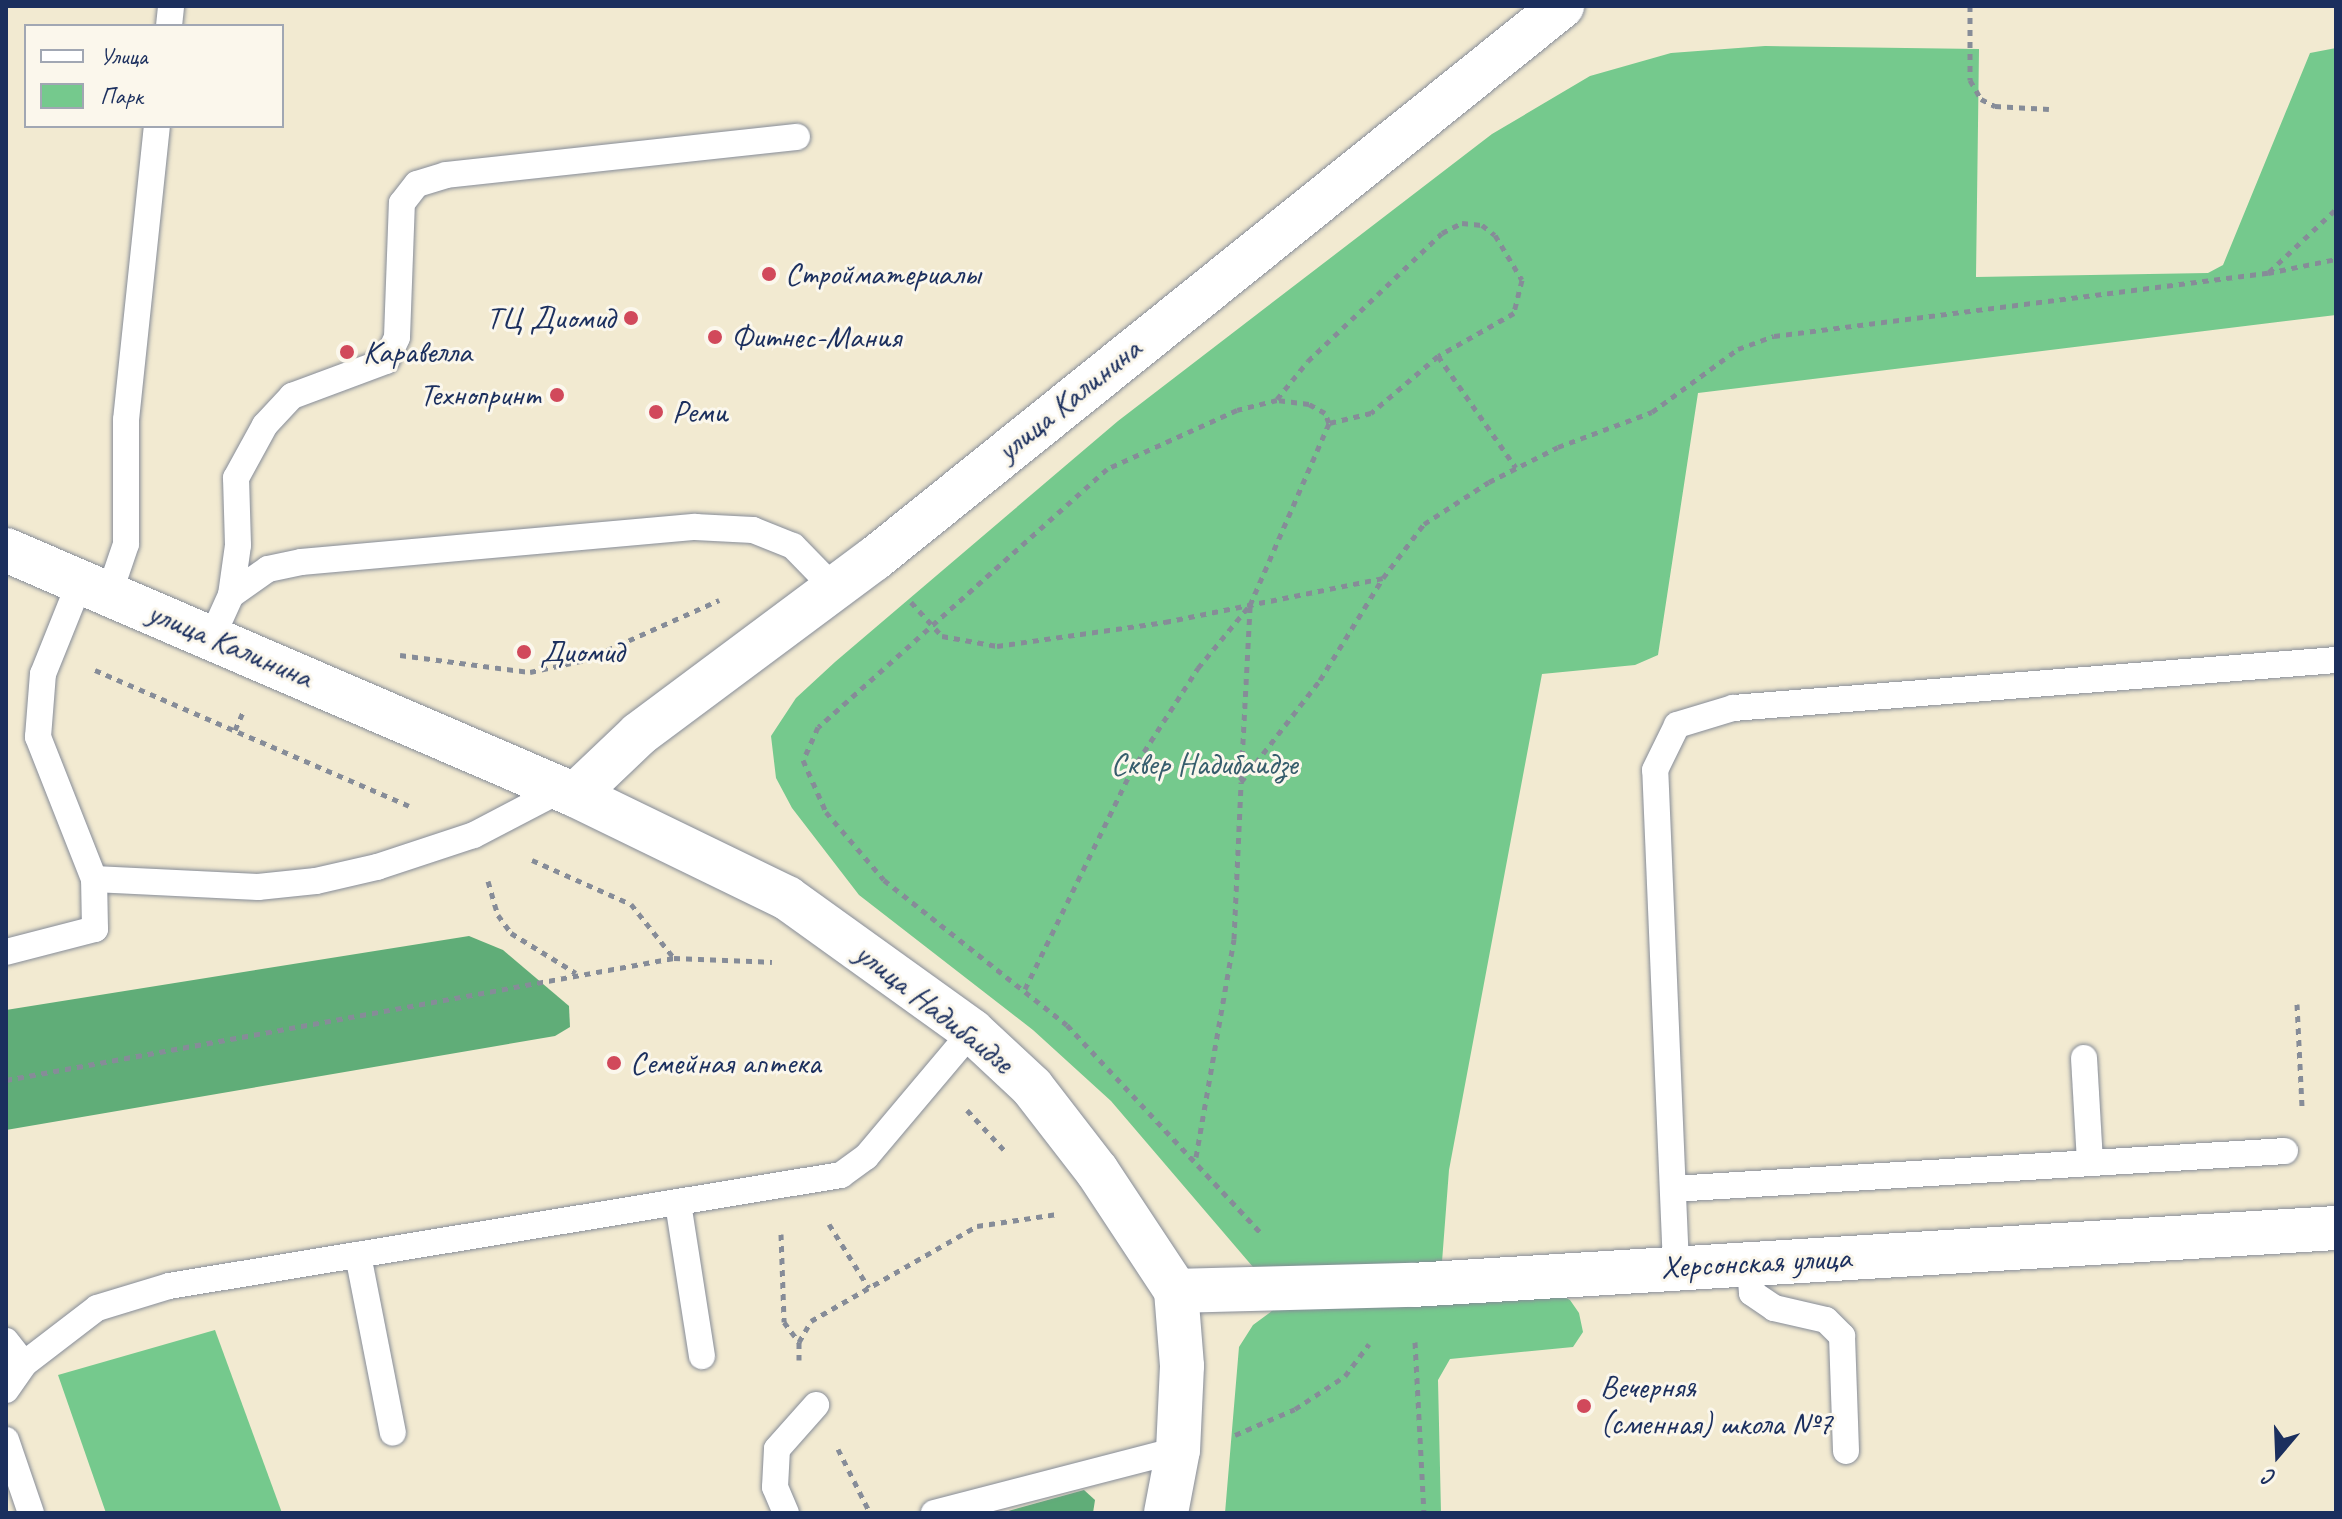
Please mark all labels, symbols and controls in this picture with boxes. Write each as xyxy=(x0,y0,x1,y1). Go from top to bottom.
legend xyxy=(24,24,284,128)
text: Улица xyxy=(100,41,148,71)
text: Парк xyxy=(100,81,143,111)
place label: Стройматериалы xyxy=(785,255,980,293)
marker: Стройматериалы xyxy=(760,265,778,283)
place label: ТЦ Диомид xyxy=(488,299,615,337)
marker: ТЦ Диомид xyxy=(622,309,640,327)
place label: Фитнес-Мания xyxy=(731,318,901,356)
marker: Фитнес-Мания xyxy=(706,328,724,346)
street label: улица Калинина xyxy=(989,330,1149,470)
place label: Каравелла xyxy=(363,333,472,371)
marker: Каравелла xyxy=(338,343,356,361)
place label: Технопринт xyxy=(419,376,541,414)
marker: Технопринт xyxy=(548,386,566,404)
place label: Реми xyxy=(672,393,727,431)
marker: Реми xyxy=(647,403,665,421)
street label: улица Калинина xyxy=(142,593,318,697)
place label: Диомид xyxy=(540,633,624,671)
marker: Диомид xyxy=(515,643,533,661)
park label: Сквер Надибаидзе xyxy=(1110,745,1298,783)
street label: улица Надибаидзе xyxy=(847,934,1021,1082)
place label: Семейная аптека xyxy=(630,1044,822,1082)
marker: Семейная аптека xyxy=(605,1054,623,1072)
street label: Херсонская улица xyxy=(1659,1239,1853,1287)
place label: Вечерняя (сменная) школа №7 xyxy=(1600,1369,1832,1444)
marker: Вечерняя (сменная) школа №7 xyxy=(1575,1397,1593,1415)
north arrow xyxy=(2238,1415,2318,1495)
text: С xyxy=(2261,1463,2280,1493)

